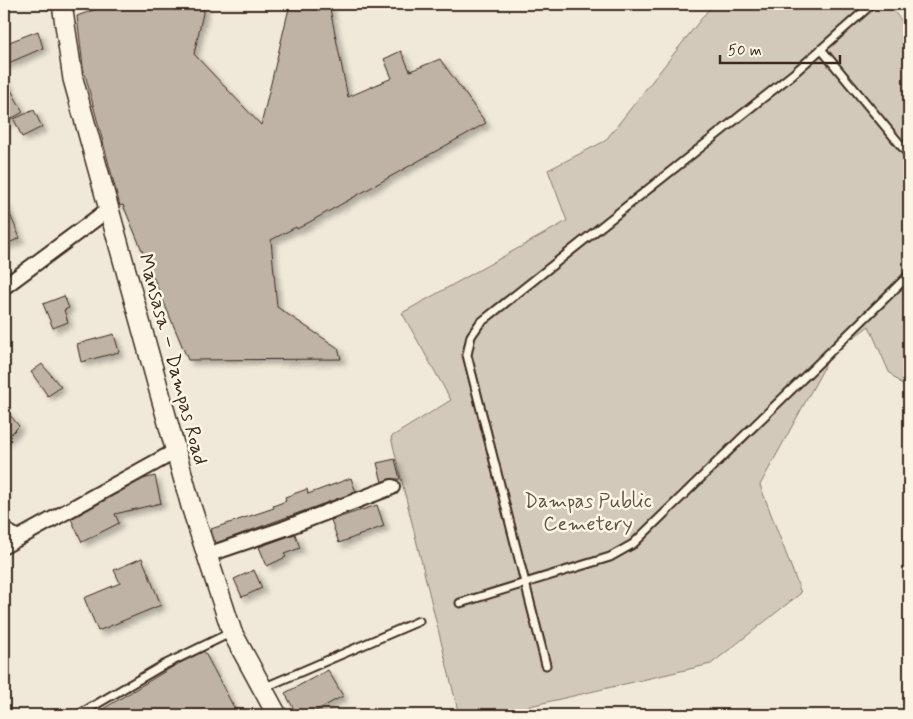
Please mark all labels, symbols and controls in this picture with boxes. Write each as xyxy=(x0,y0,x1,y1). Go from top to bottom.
scale bar xyxy=(720,32,840,64)
text: 50 m xyxy=(728,41,762,61)
street label: Mansasa – Dampas Road xyxy=(131,251,214,468)
park label: Dampas Public Cemetery xyxy=(524,488,652,538)

